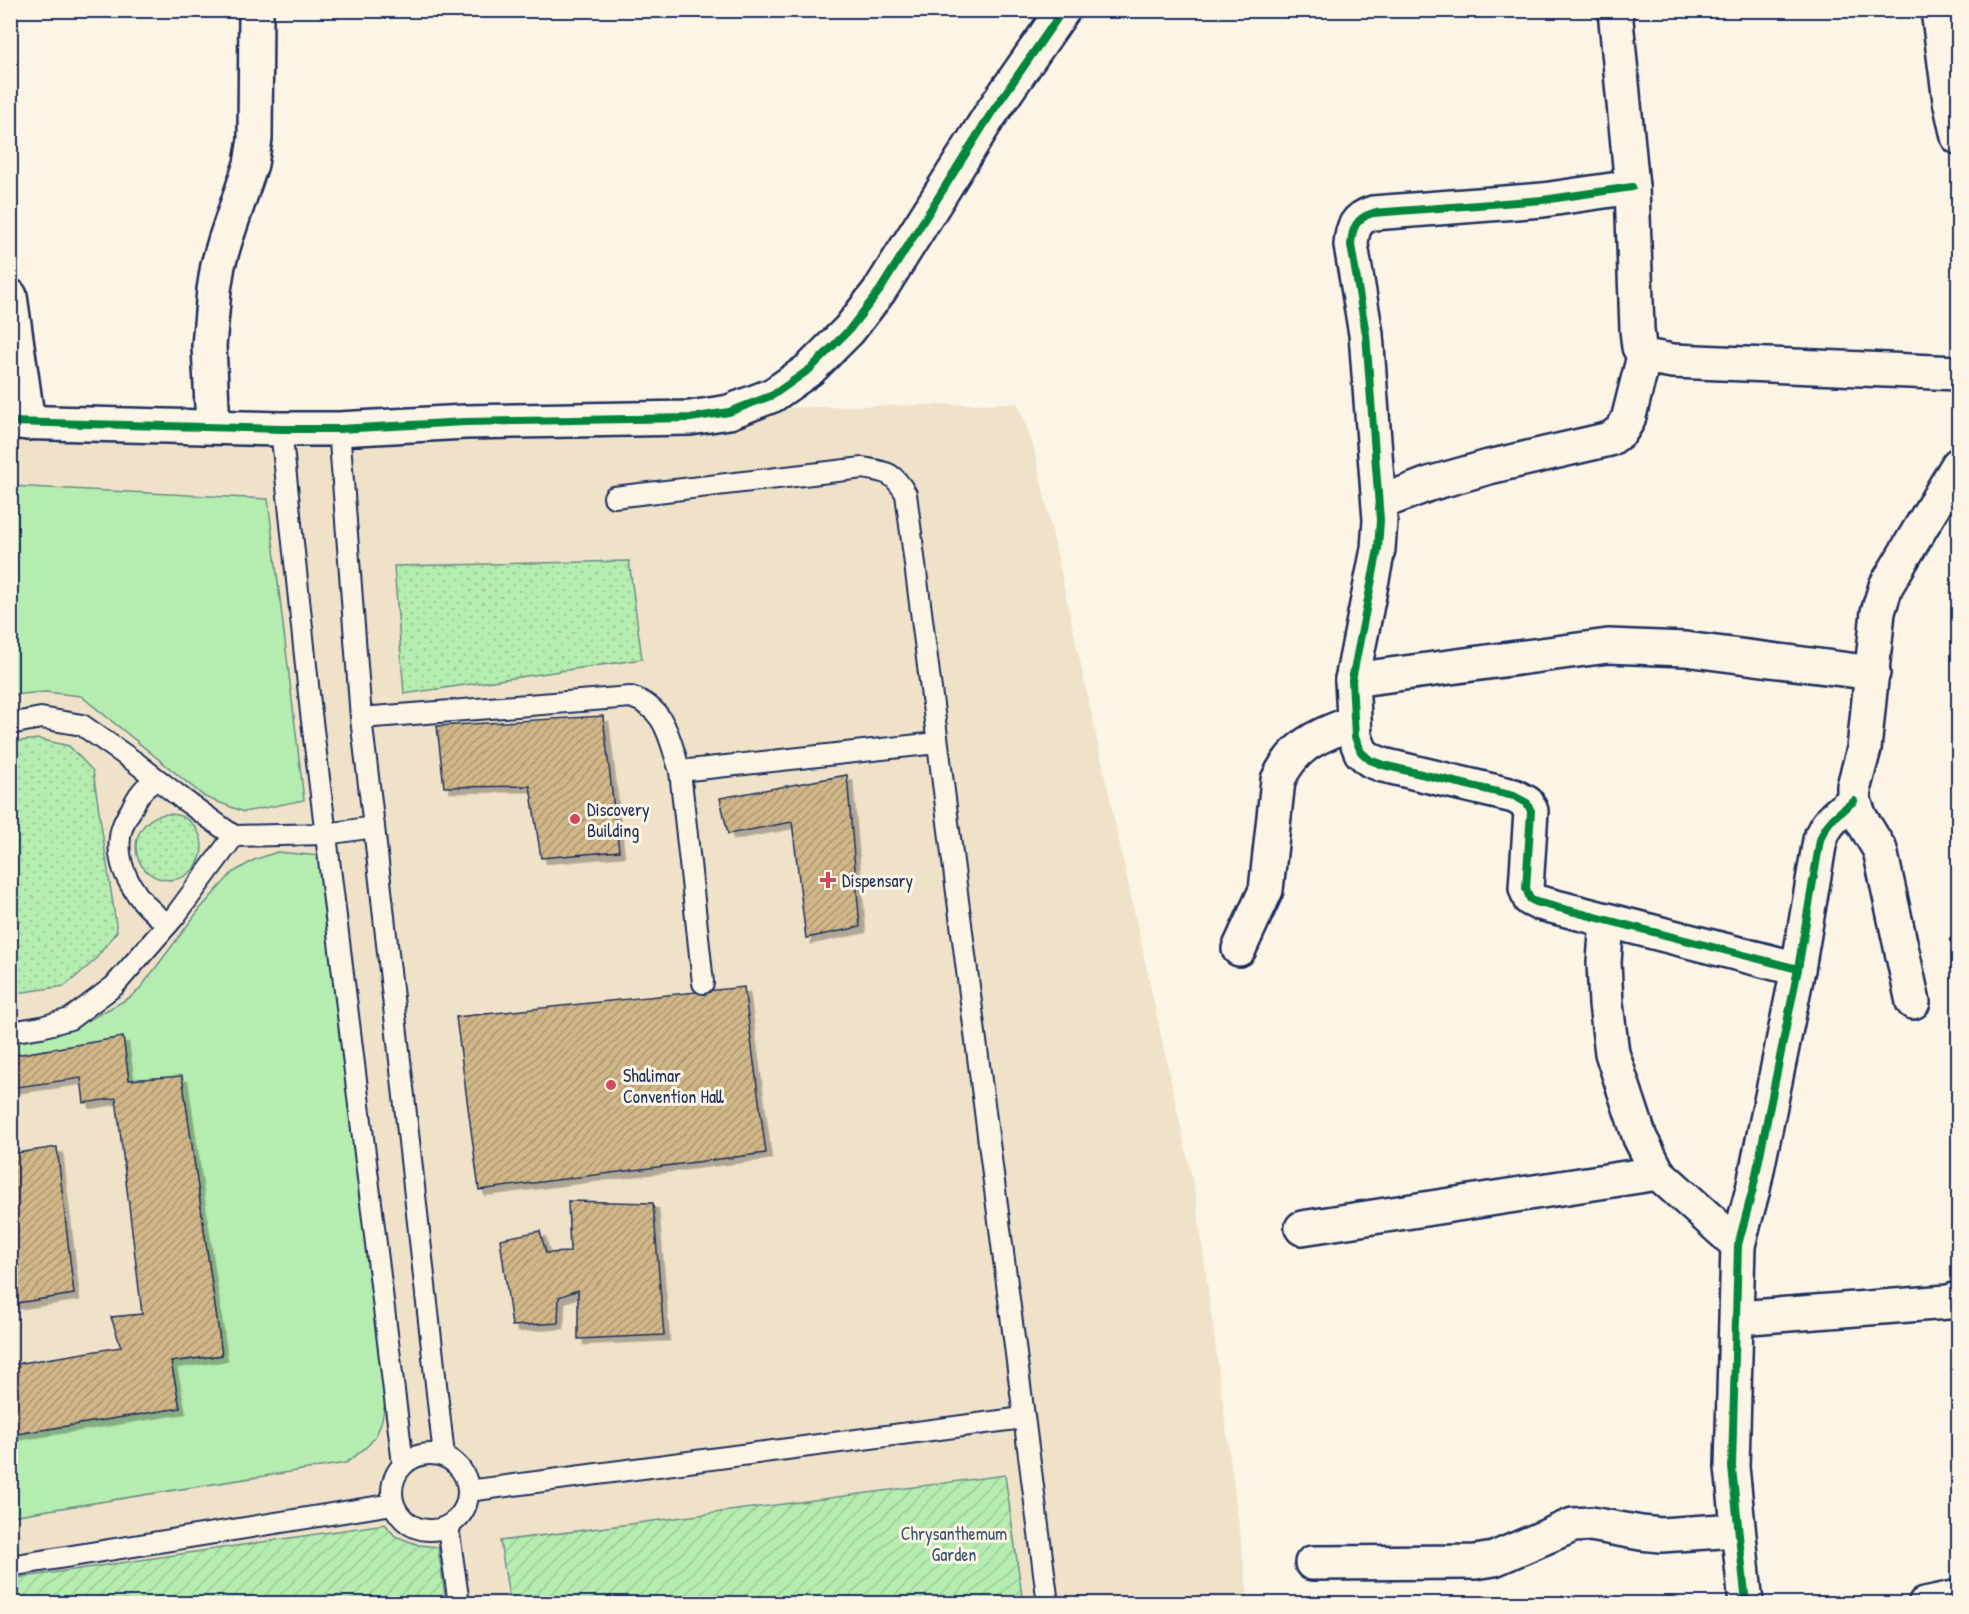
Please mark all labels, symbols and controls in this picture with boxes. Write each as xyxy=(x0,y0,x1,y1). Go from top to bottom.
place label: Discovery Building xyxy=(587,797,650,843)
marker: Discovery Building xyxy=(568,812,582,826)
place label: Dispensary xyxy=(842,868,913,893)
marker: Dispensary xyxy=(819,871,837,889)
place label: Shalimar Convention Hall xyxy=(623,1063,724,1109)
marker: Shalimar Convention Hall xyxy=(604,1078,618,1092)
park label: Chrysanthemum Garden xyxy=(901,1521,1007,1567)

